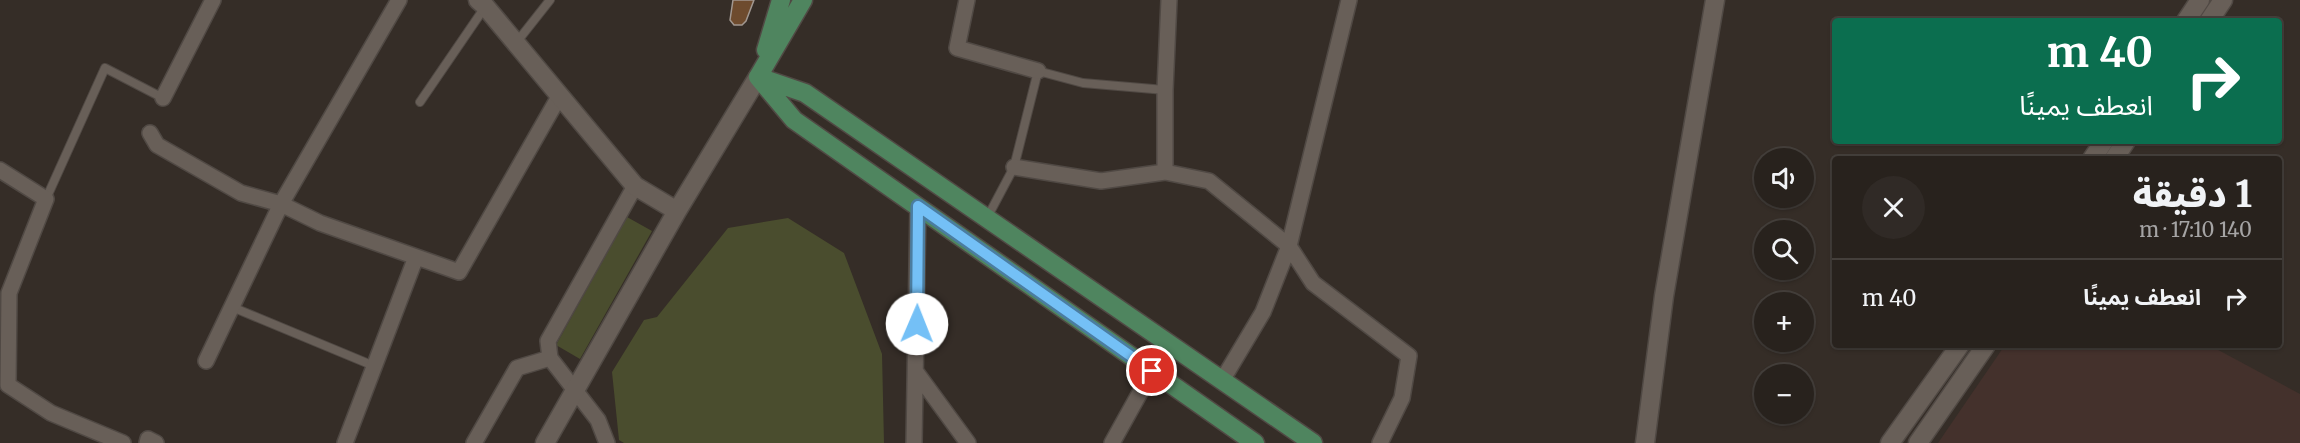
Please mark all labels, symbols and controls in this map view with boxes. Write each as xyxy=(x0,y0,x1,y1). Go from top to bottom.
text: 40 m xyxy=(2047,26,2153,78)
icon: right xyxy=(2174,42,2252,120)
text: انعطف يمينًا xyxy=(2019,88,2153,122)
map controls xyxy=(1754,148,1814,424)
button: sound xyxy=(1754,148,1814,208)
text: 1 دقيقة xyxy=(2133,172,2252,217)
button: close xyxy=(1862,176,1925,239)
text: 140 m · 17:10 xyxy=(2139,217,2252,242)
button: search xyxy=(1754,220,1814,280)
icon: right xyxy=(2219,282,2252,315)
text: انعطف يمينًا xyxy=(2083,283,2201,311)
text: 40 m xyxy=(1862,284,1917,312)
position arrow xyxy=(885,292,949,356)
button: + xyxy=(1754,292,1814,352)
pin xyxy=(1126,345,1177,396)
icon: arrive xyxy=(1135,354,1168,387)
button: − xyxy=(1754,364,1814,424)

